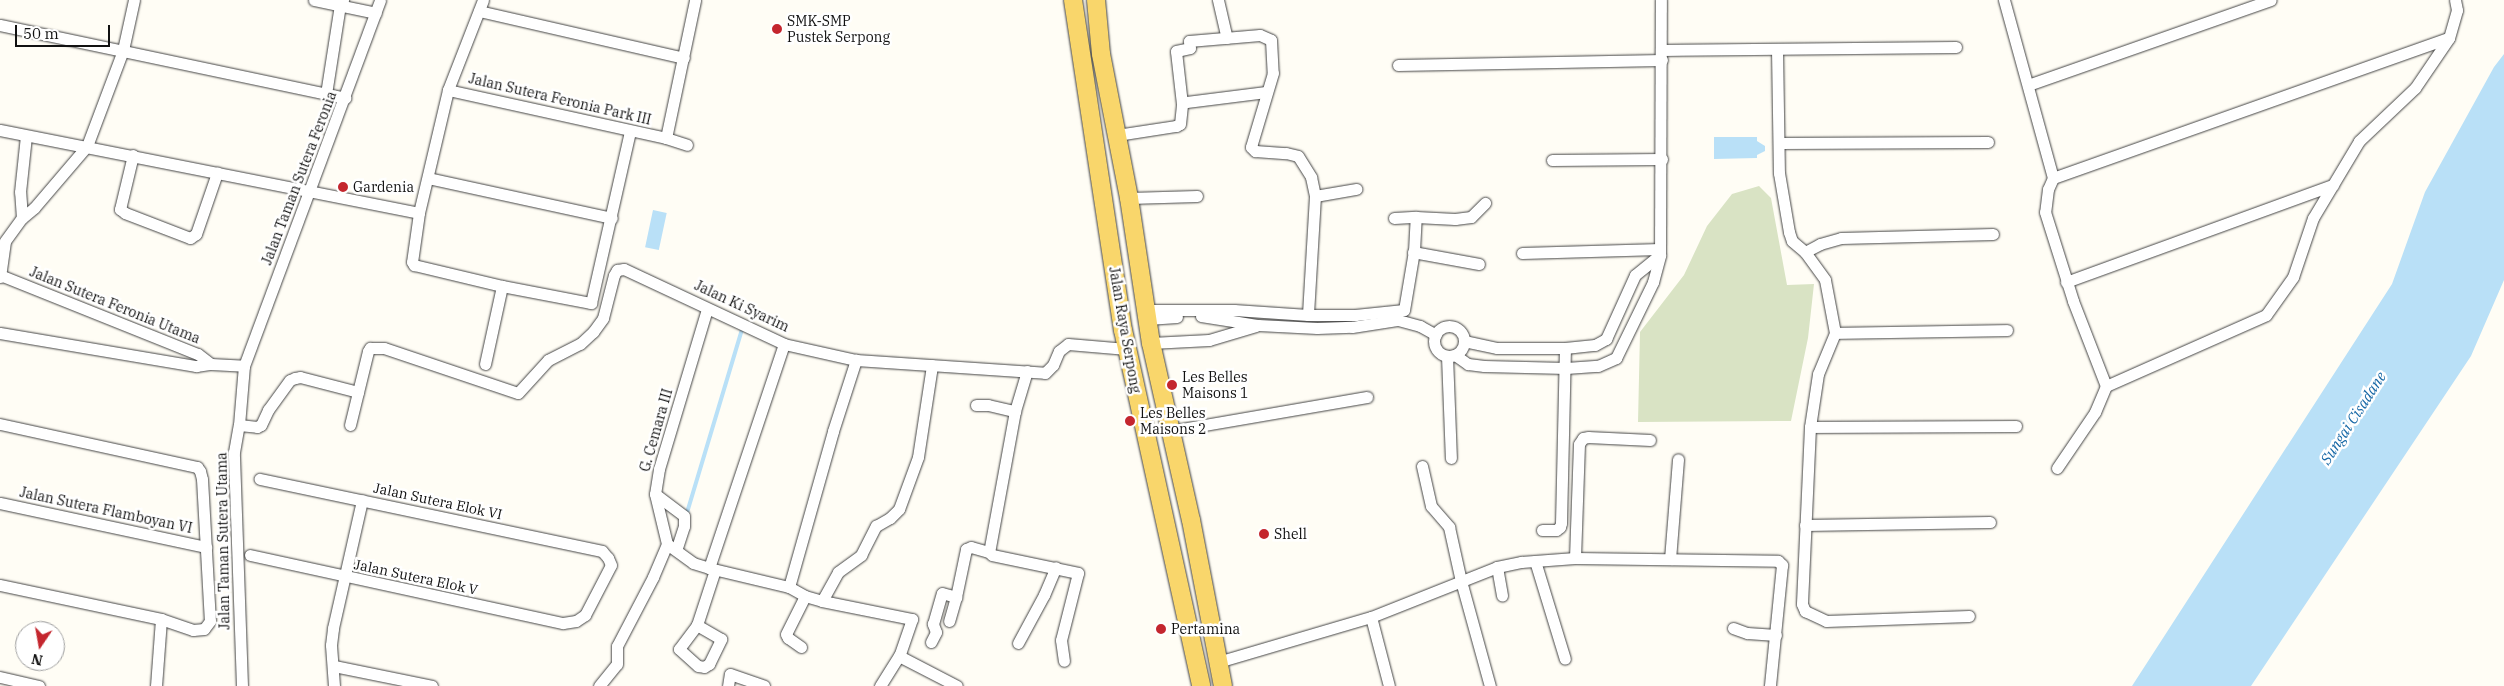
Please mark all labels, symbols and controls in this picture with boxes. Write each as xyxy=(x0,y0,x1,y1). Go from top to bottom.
place label: SMK-SMP Pustek Serpong xyxy=(787,13,890,46)
scale bar xyxy=(18,15,112,47)
marker: SMK-SMP Pustek Serpong xyxy=(771,23,783,35)
text: 50 m xyxy=(23,24,59,43)
street label: Jalan Sutera Feronia Park III xyxy=(467,70,653,128)
street label: Jalan Taman Sutera Feronia xyxy=(258,89,340,267)
place label: Gardenia xyxy=(353,179,414,195)
marker: Gardenia xyxy=(337,181,349,193)
street label: Jalan Sutera Feronia Utama xyxy=(27,263,203,347)
street label: Jalan Raya Serpong xyxy=(1106,265,1144,395)
street label: Jalan Ki Syarim xyxy=(692,277,792,335)
water label: Sungai Cisadane xyxy=(2316,368,2390,468)
place label: Les Belles Maisons 1 xyxy=(1182,369,1248,402)
marker: Les Belles Maisons 1 xyxy=(1166,379,1178,391)
street label: G. Cemara III xyxy=(636,387,676,473)
place label: Les Belles Maisons 2 xyxy=(1140,405,1206,438)
marker: Les Belles Maisons 2 xyxy=(1124,415,1136,427)
street label: Jalan Taman Sutera Utama xyxy=(213,452,233,630)
street label: Jalan Sutera Elok VI xyxy=(372,479,504,523)
street label: Jalan Sutera Flamboyan VI xyxy=(18,483,194,537)
place label: Shell xyxy=(1274,526,1307,542)
marker: Shell xyxy=(1258,528,1270,540)
street label: Jalan Sutera Elok V xyxy=(353,556,479,598)
north arrow xyxy=(15,621,65,671)
place label: Pertamina xyxy=(1171,621,1240,637)
marker: Pertamina xyxy=(1155,623,1167,635)
text: N xyxy=(30,650,44,670)

